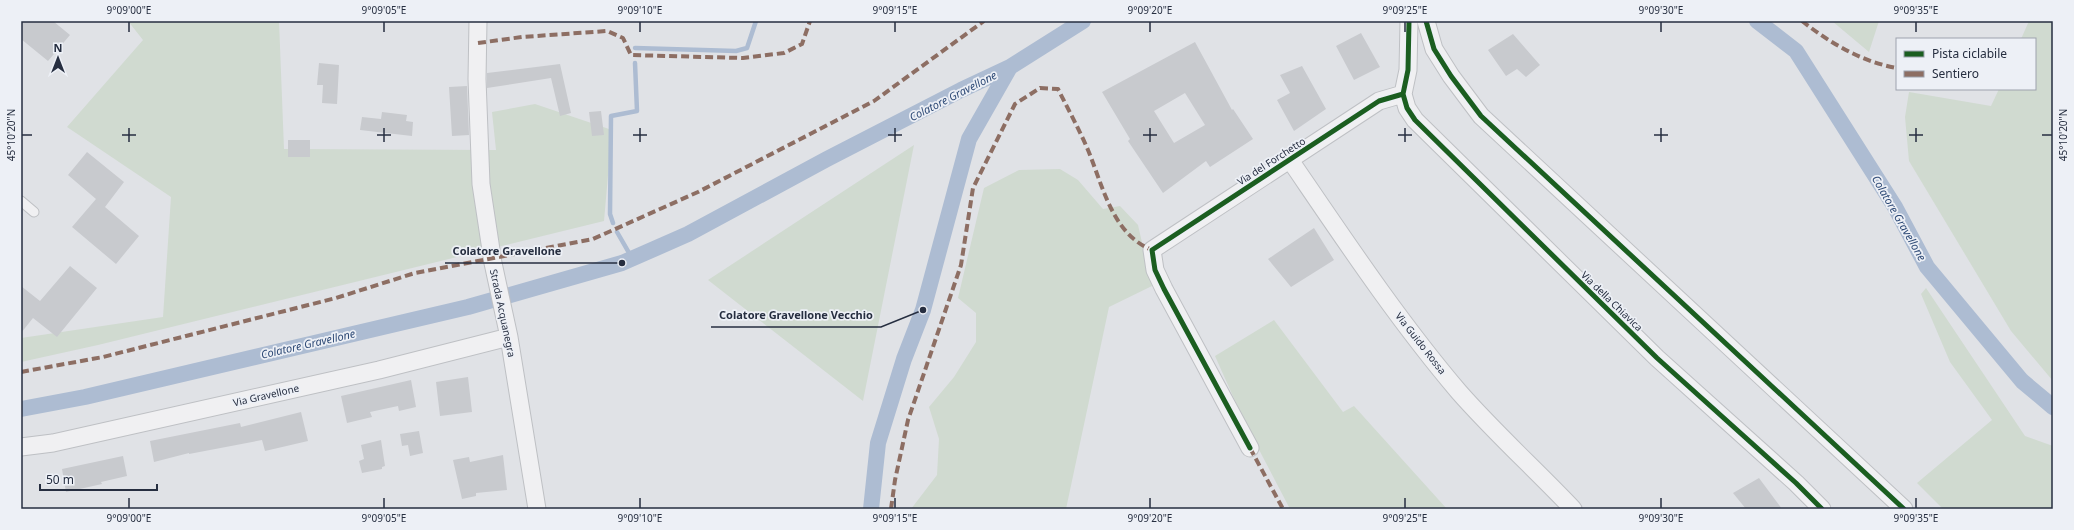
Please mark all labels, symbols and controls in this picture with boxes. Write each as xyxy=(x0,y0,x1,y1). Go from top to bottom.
text: 9°09'00"E xyxy=(107,3,151,17)
text: 9°09'05"E xyxy=(362,3,406,17)
text: 9°09'10"E xyxy=(618,3,662,17)
text: 9°09'15"E xyxy=(873,3,917,17)
text: 9°09'20"E xyxy=(1128,3,1172,17)
text: 9°09'25"E xyxy=(1383,3,1427,17)
text: 9°09'30"E xyxy=(1639,3,1683,17)
text: 9°09'35"E xyxy=(1894,3,1938,17)
north arrow xyxy=(38,38,78,78)
legend xyxy=(1896,38,2036,90)
text: N xyxy=(54,40,62,55)
text: Pista ciclabile xyxy=(1932,45,2007,62)
text: Sentiero xyxy=(1932,65,1979,82)
water label: Colatore Gravellone xyxy=(906,67,1000,124)
text: 45°10'20"N xyxy=(4,109,18,161)
text: 45°10'20"N xyxy=(2056,109,2070,161)
street label: Via del Forchetto xyxy=(1234,134,1308,188)
water label: Colatore Gravellone xyxy=(1869,172,1930,264)
callout: Colatore Gravellone xyxy=(445,240,570,263)
text: Colatore Gravellone xyxy=(453,243,562,258)
street label: Strada Acquanegra xyxy=(487,268,519,358)
street label: Via della Chiavica xyxy=(1578,268,1646,334)
callout: Colatore Gravellone Vecchio xyxy=(711,304,881,327)
text: Colatore Gravellone Vecchio xyxy=(719,307,873,322)
street label: Via Guido Rossa xyxy=(1392,309,1450,377)
water label: Colatore Gravellone xyxy=(259,325,357,362)
street label: Via Gravellone xyxy=(232,381,301,409)
scale bar xyxy=(40,466,157,492)
text: 50 m xyxy=(46,471,74,488)
text: 9°09'00"E xyxy=(107,511,151,525)
text: 9°09'05"E xyxy=(362,511,406,525)
text: 9°09'10"E xyxy=(618,511,662,525)
text: 9°09'15"E xyxy=(873,511,917,525)
text: 9°09'20"E xyxy=(1128,511,1172,525)
text: 9°09'25"E xyxy=(1383,511,1427,525)
text: 9°09'30"E xyxy=(1639,511,1683,525)
text: 9°09'35"E xyxy=(1894,511,1938,525)

